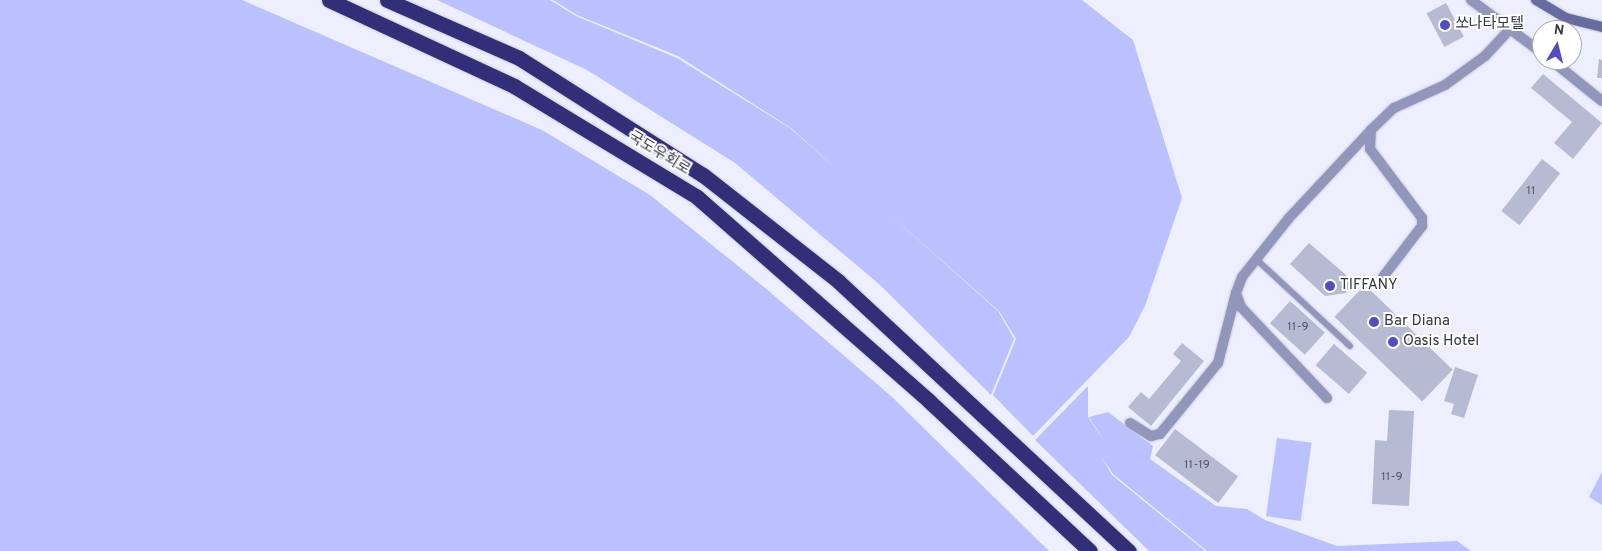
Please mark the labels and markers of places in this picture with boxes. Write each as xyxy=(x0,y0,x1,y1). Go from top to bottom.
place label: 쏘나타모텔 xyxy=(1455,16,1524,34)
marker: 쏘나타모텔 xyxy=(1439,19,1451,31)
place label: TIFFANY xyxy=(1340,277,1398,295)
marker: TIFFANY xyxy=(1324,280,1336,292)
place label: Bar Diana xyxy=(1384,313,1450,331)
marker: Bar Diana xyxy=(1368,316,1380,328)
place label: Oasis Hotel xyxy=(1403,333,1479,351)
marker: Oasis Hotel xyxy=(1387,336,1399,348)

